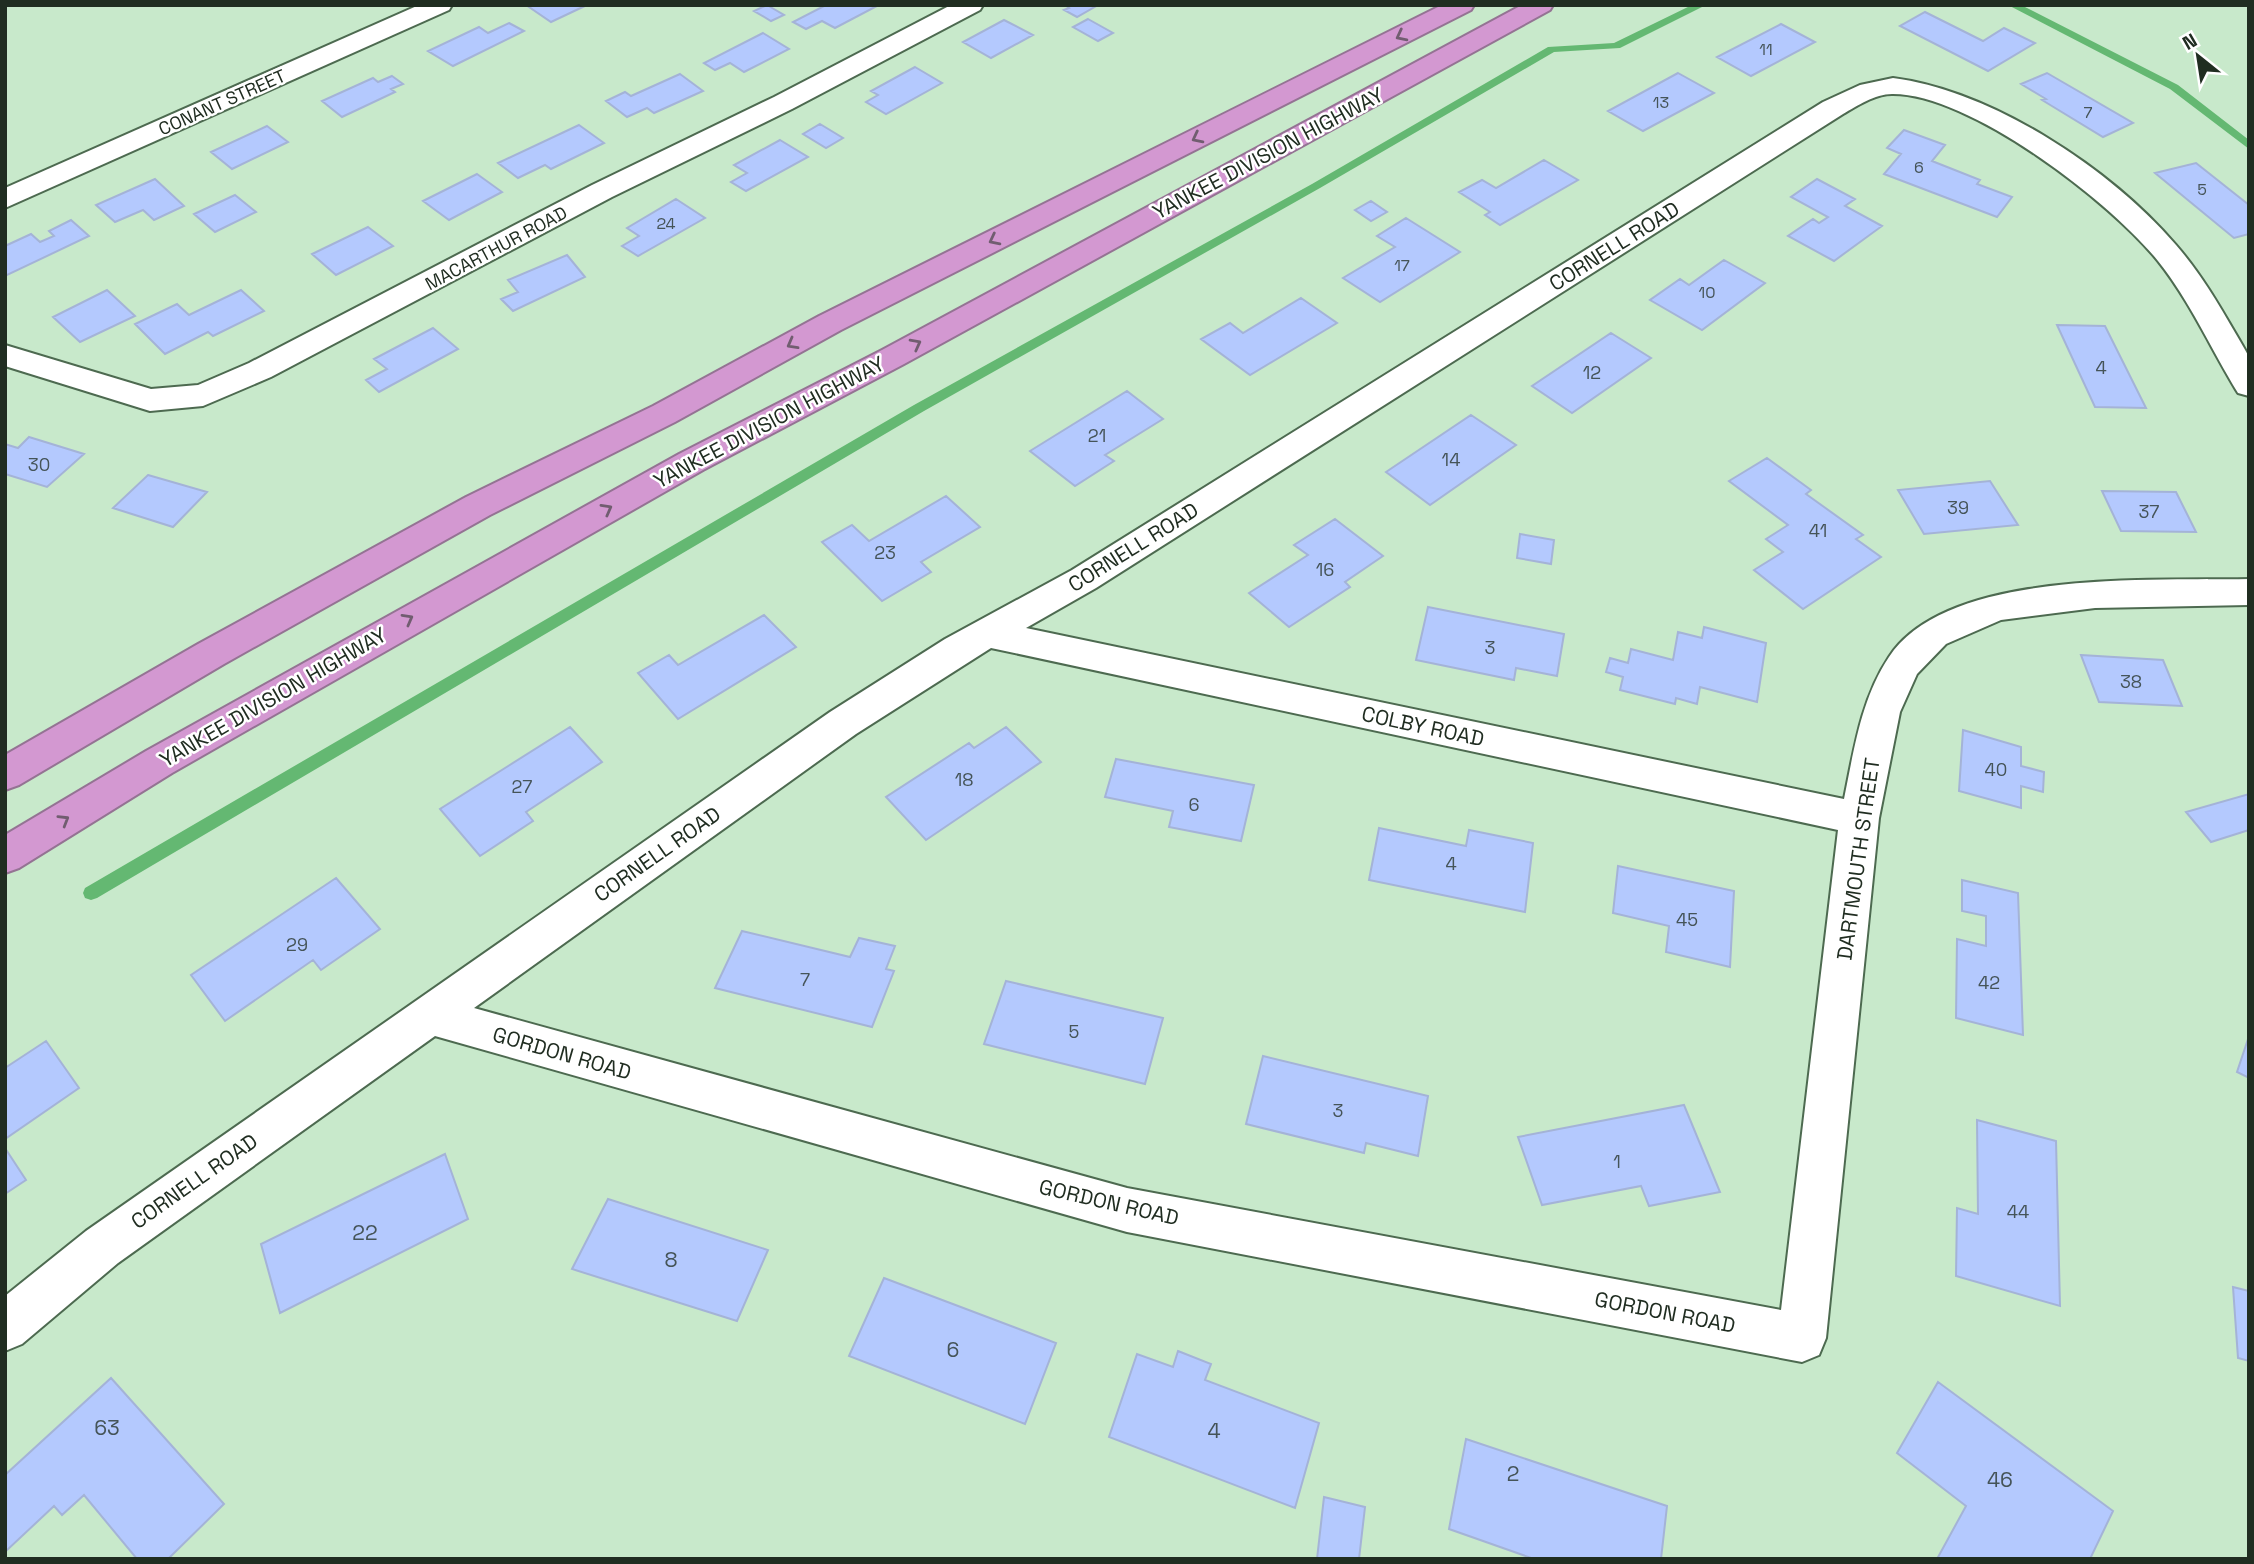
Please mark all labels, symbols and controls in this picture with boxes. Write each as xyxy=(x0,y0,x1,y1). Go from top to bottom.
north arrow xyxy=(2163,21,2233,91)
one-way arrow xyxy=(1396,27,1408,41)
text: N xyxy=(2178,28,2202,56)
house number: 11 xyxy=(1759,39,1773,60)
street label: CONANT STREET xyxy=(155,63,290,140)
street label: YANKEE DIVISION HIGHWAY xyxy=(1148,81,1388,225)
house number: 13 xyxy=(1653,92,1669,113)
house number: 7 xyxy=(2083,102,2093,123)
one-way arrow xyxy=(1192,130,1204,144)
house number: 6 xyxy=(1914,157,1924,178)
house number: 5 xyxy=(2197,179,2207,200)
street label: CORNELL ROAD xyxy=(1544,195,1684,297)
street label: MACARTHUR ROAD xyxy=(421,201,571,295)
house number: 24 xyxy=(656,213,676,234)
one-way arrow xyxy=(989,232,1001,246)
house number: 17 xyxy=(1394,255,1410,276)
house number: 10 xyxy=(1699,282,1715,303)
one-way arrow xyxy=(786,336,799,349)
one-way arrow xyxy=(909,339,921,352)
street label: YANKEE DIVISION HIGHWAY xyxy=(649,350,889,494)
house number: 4 xyxy=(2095,356,2107,379)
house number: 12 xyxy=(1583,361,1601,384)
house number: 21 xyxy=(1088,424,1106,447)
house number: 14 xyxy=(1442,448,1460,471)
house number: 30 xyxy=(28,453,50,476)
street label: CORNELL ROAD xyxy=(1063,496,1203,598)
house number: 39 xyxy=(1947,496,1969,519)
house number: 37 xyxy=(2138,500,2160,523)
one-way arrow xyxy=(600,504,612,517)
house number: 41 xyxy=(1809,519,1827,542)
house number: 23 xyxy=(874,541,896,564)
house number: 16 xyxy=(1316,558,1334,581)
one-way arrow xyxy=(401,614,414,628)
street label: YANKEE DIVISION HIGHWAY xyxy=(155,621,391,773)
house number: 3 xyxy=(1485,636,1495,659)
house number: 38 xyxy=(2120,670,2142,693)
street label: COLBY ROAD xyxy=(1359,700,1487,752)
street label: DARTMOUTH STREET xyxy=(1830,756,1886,962)
house number: 40 xyxy=(1985,758,2007,781)
house number: 18 xyxy=(955,768,973,791)
house number: 27 xyxy=(512,775,532,798)
house number: 6 xyxy=(1188,793,1200,816)
street label: CORNELL ROAD xyxy=(588,800,726,908)
one-way arrow xyxy=(56,816,69,829)
house number: 4 xyxy=(1445,852,1457,875)
house number: 45 xyxy=(1676,908,1698,931)
house number: 29 xyxy=(286,933,308,956)
house number: 7 xyxy=(800,968,810,991)
house number: 42 xyxy=(1978,971,2000,994)
street label: GORDON ROAD xyxy=(490,1020,634,1086)
house number: 5 xyxy=(1069,1020,1079,1043)
house number: 3 xyxy=(1333,1099,1343,1122)
street label: CORNELL ROAD xyxy=(125,1127,263,1235)
house number: 1 xyxy=(1613,1150,1621,1173)
street label: GORDON ROAD xyxy=(1036,1173,1182,1231)
house number: 44 xyxy=(2007,1200,2029,1223)
house number: 22 xyxy=(352,1219,378,1246)
house number: 8 xyxy=(664,1246,678,1273)
street label: GORDON ROAD xyxy=(1592,1285,1738,1339)
house number: 6 xyxy=(947,1336,959,1363)
house number: 63 xyxy=(94,1414,120,1441)
house number: 4 xyxy=(1207,1417,1221,1444)
house number: 2 xyxy=(1507,1460,1519,1487)
house number: 46 xyxy=(1987,1466,2013,1493)

